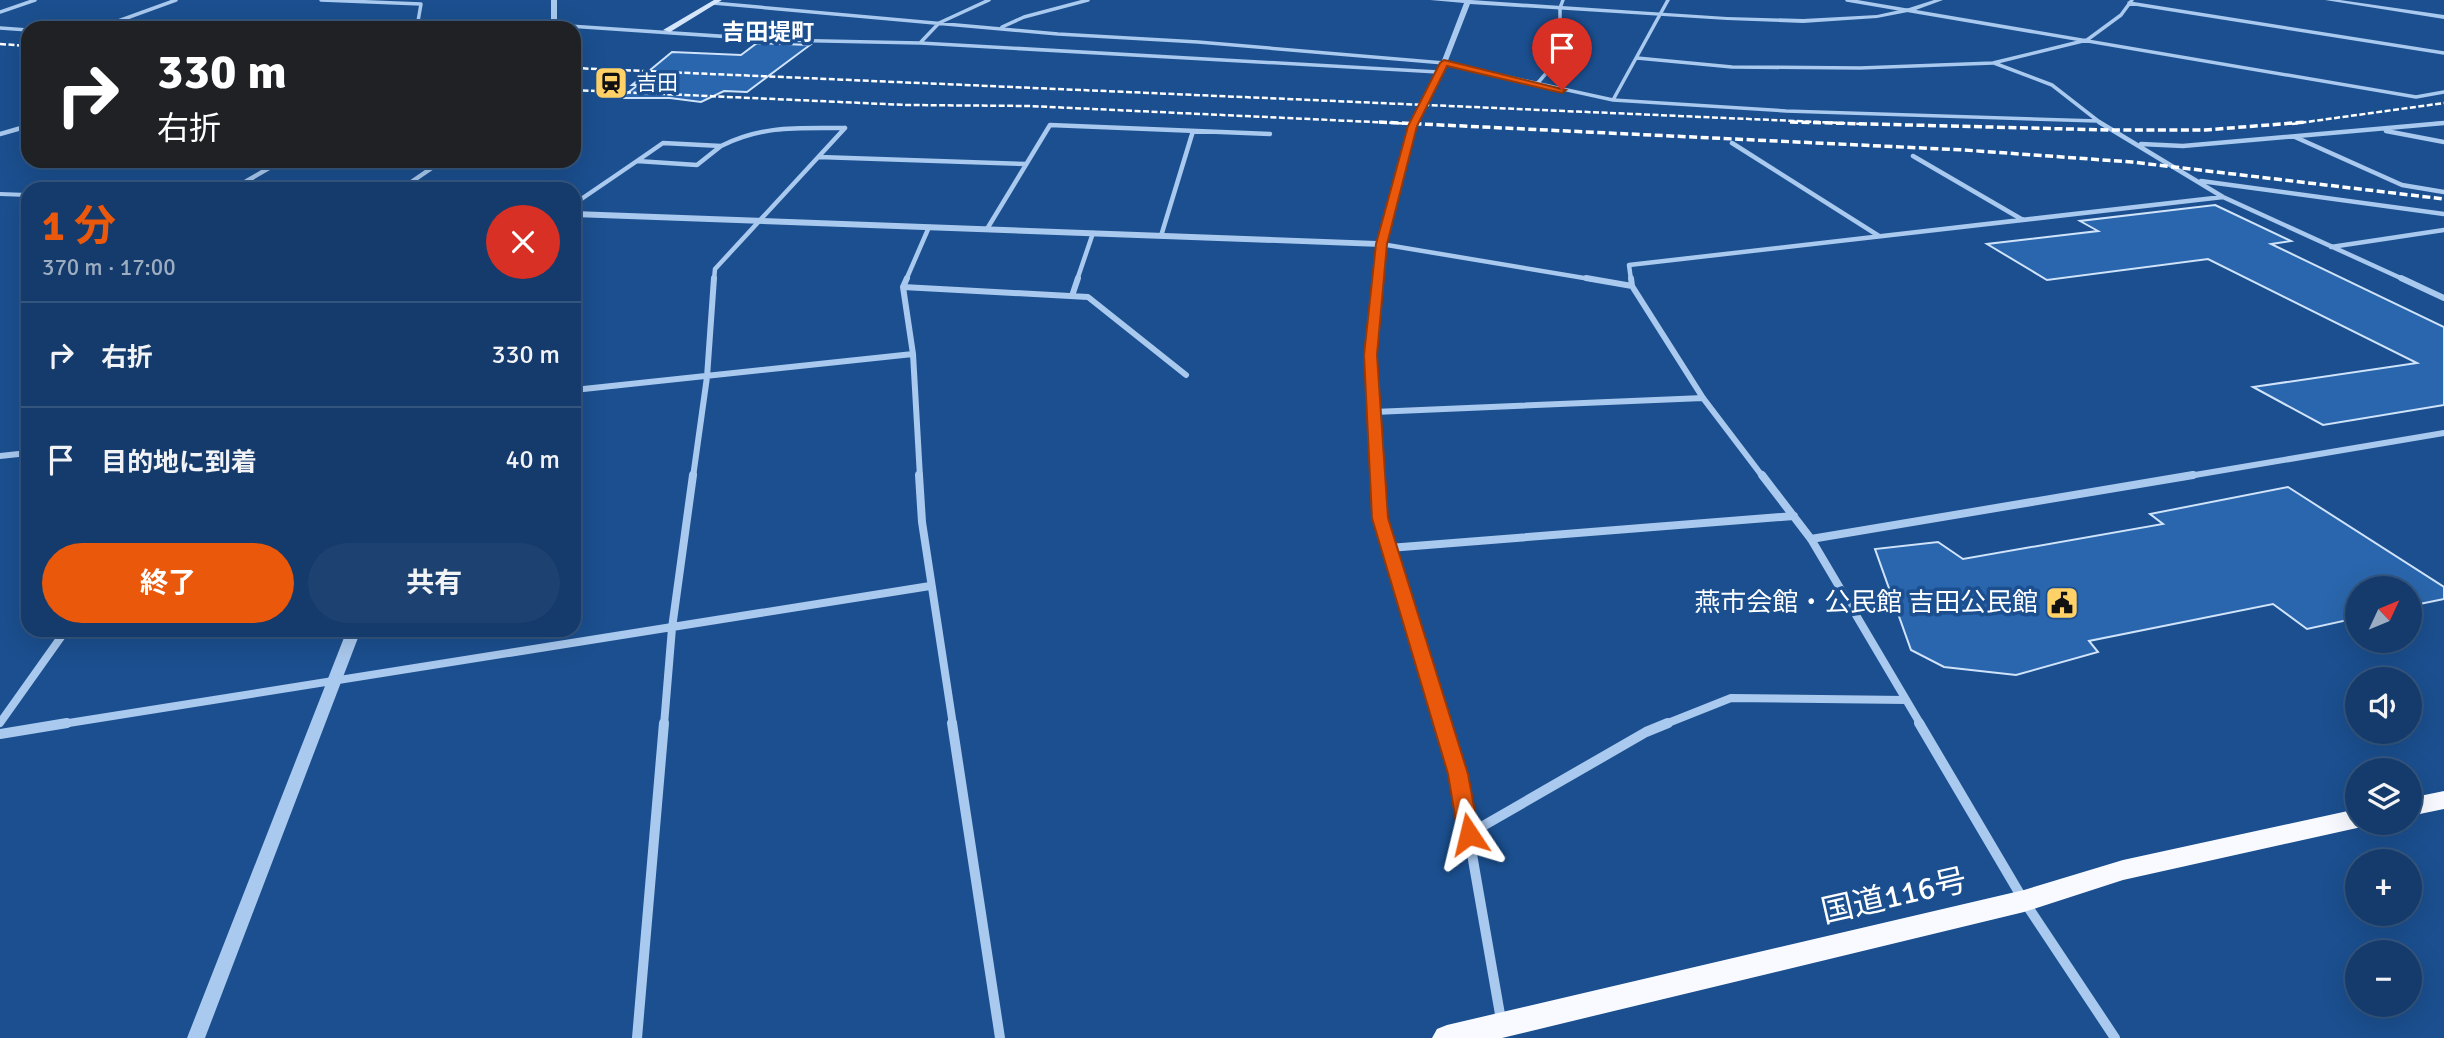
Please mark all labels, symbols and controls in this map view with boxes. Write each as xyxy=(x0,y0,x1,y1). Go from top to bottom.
district label: 吉田堤町 xyxy=(722,18,814,47)
pin xyxy=(1532,18,1592,90)
icon: arrive xyxy=(1543,29,1581,67)
text: 330 m xyxy=(157,42,287,102)
icon: right xyxy=(42,49,133,140)
station icon: 吉田 xyxy=(592,64,630,102)
place label: 吉田 xyxy=(636,70,678,96)
text: 右折 xyxy=(157,109,221,148)
text: 1 分 xyxy=(42,201,116,252)
button: close xyxy=(486,205,560,279)
text: 370 m · 17:00 xyxy=(42,253,176,282)
icon: right xyxy=(42,336,80,374)
text: 330 m xyxy=(491,339,560,371)
text: 右折 xyxy=(101,342,153,374)
icon: arrive xyxy=(42,441,80,479)
text: 40 m xyxy=(505,444,560,476)
text: 目的地に到着 xyxy=(101,447,257,479)
button: 終了 xyxy=(42,543,294,623)
button: 共有 xyxy=(308,543,560,623)
north arrow xyxy=(2345,576,2422,653)
map controls xyxy=(2345,576,2422,1017)
public building icon: 燕市会館・公民館 吉田公民館 xyxy=(2043,584,2081,622)
place label: 燕市会館・公民館 吉田公民館 xyxy=(1694,587,2038,619)
button: sound xyxy=(2345,667,2422,744)
button: layers xyxy=(2345,758,2422,835)
position arrow xyxy=(1432,797,1506,871)
button: + xyxy=(2345,849,2422,926)
street label: 国道116号 xyxy=(1818,860,1970,932)
button: − xyxy=(2345,940,2422,1017)

